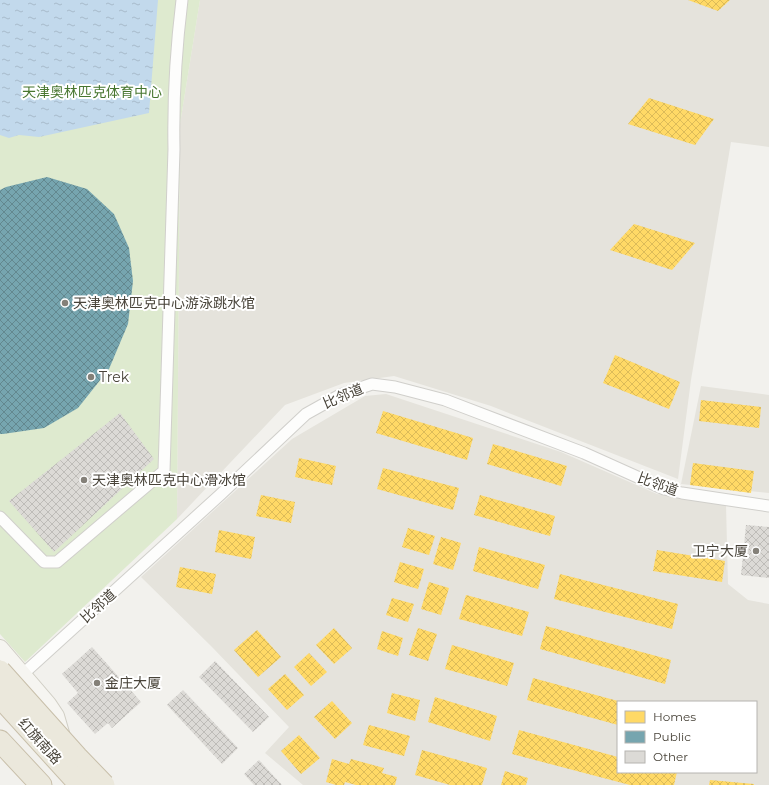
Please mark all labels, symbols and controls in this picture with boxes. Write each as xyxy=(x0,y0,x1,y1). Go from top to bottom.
park label: 天津奥林匹克体育中心 xyxy=(22,83,162,101)
place label: 天津奥林匹克中心游泳跳水馆 xyxy=(73,294,255,312)
marker: 天津奥林匹克中心游泳跳水馆 xyxy=(60,298,70,308)
place label: Trek xyxy=(99,368,130,386)
marker: Trek xyxy=(86,372,96,382)
street label: 比邻道 xyxy=(320,380,366,412)
street label: 比邻道 xyxy=(635,468,681,500)
place label: 天津奥林匹克中心滑冰馆 xyxy=(92,471,246,489)
marker: 天津奥林匹克中心滑冰馆 xyxy=(79,475,89,485)
place label: 卫宁大厦 xyxy=(692,542,748,560)
marker: 卫宁大厦 xyxy=(751,546,761,556)
street label: 比邻道 xyxy=(76,585,120,627)
place label: 金庄大厦 xyxy=(105,674,161,692)
marker: 金庄大厦 xyxy=(92,678,102,688)
legend xyxy=(617,701,757,773)
text: Homes xyxy=(653,709,696,724)
street label: 红旗南路 xyxy=(15,714,65,768)
text: Public xyxy=(653,729,691,744)
text: Other xyxy=(653,749,688,764)

